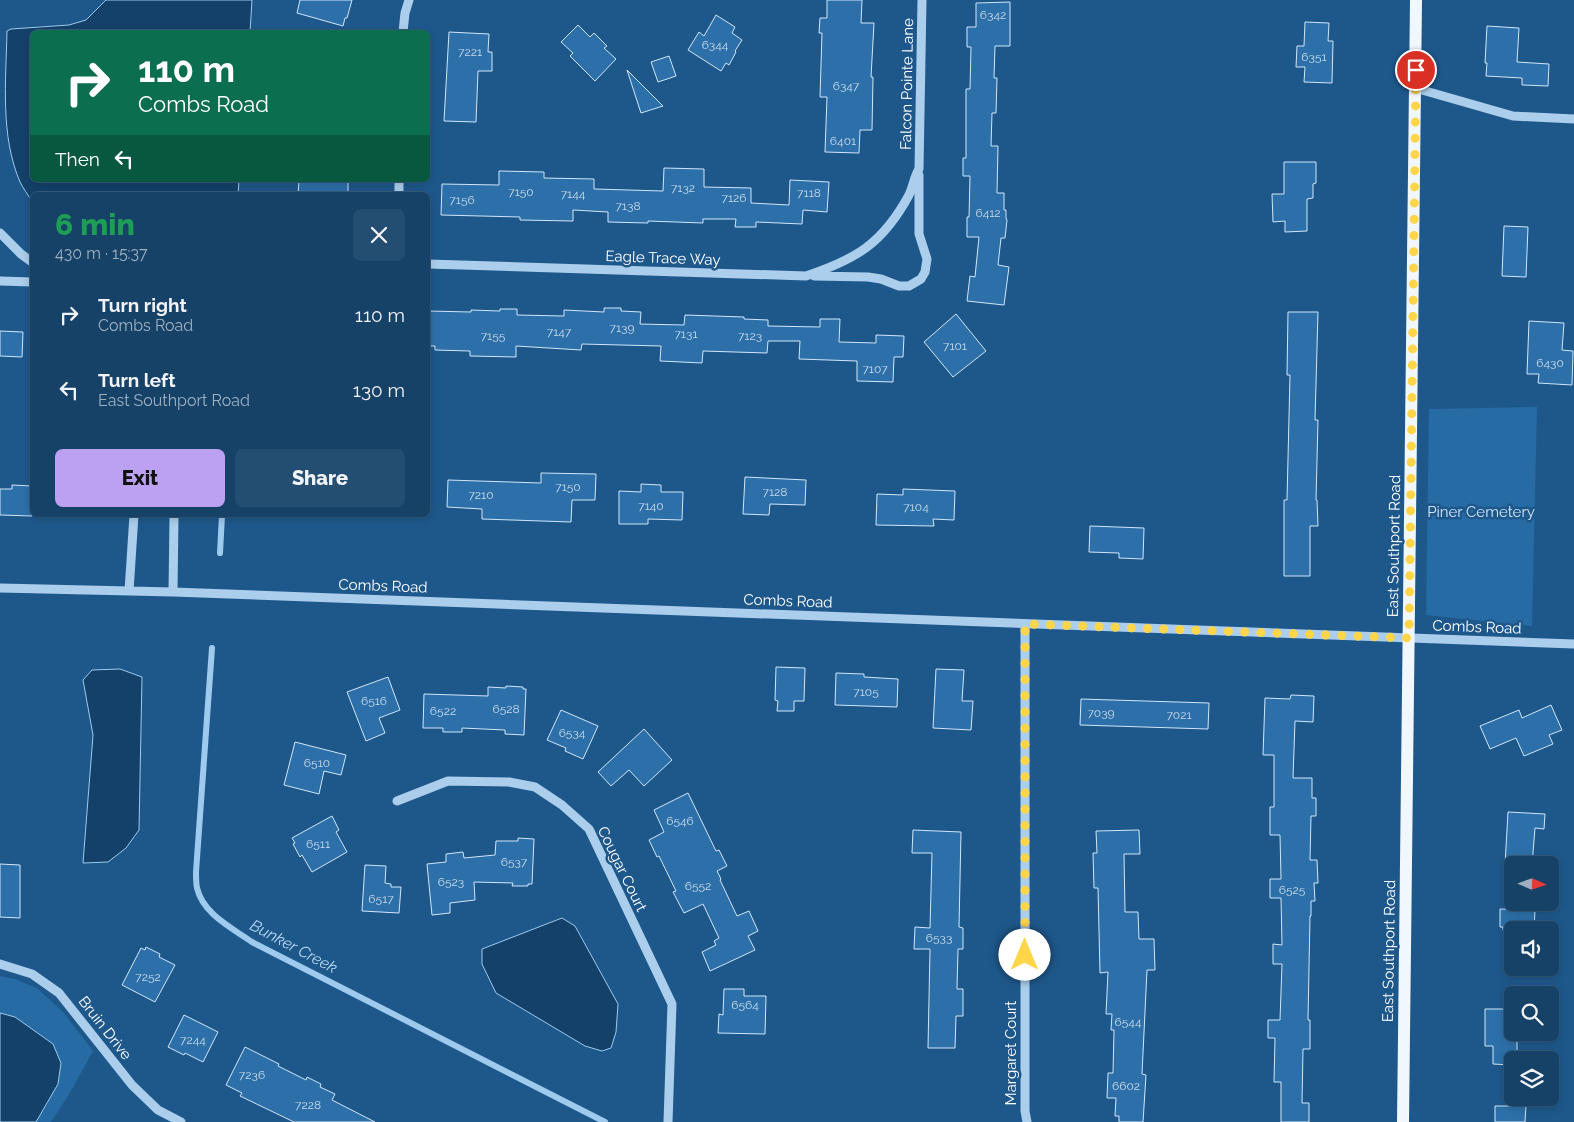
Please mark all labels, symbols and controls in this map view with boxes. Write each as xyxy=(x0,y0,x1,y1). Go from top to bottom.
house number: 6342 xyxy=(980,8,1006,22)
street label: Falcon Pointe Lane xyxy=(897,18,917,150)
house number: 6344 xyxy=(702,38,729,52)
house number: 7221 xyxy=(458,45,482,59)
text: 110 m xyxy=(138,49,235,90)
pin xyxy=(1395,49,1437,91)
icon: right xyxy=(55,50,120,115)
house number: 6351 xyxy=(1301,50,1327,64)
icon: arrive xyxy=(1402,56,1430,84)
house number: 6347 xyxy=(833,79,860,93)
text: Combs Road xyxy=(138,91,269,117)
house number: 6401 xyxy=(830,134,856,148)
icon: left xyxy=(110,145,138,173)
text: Then xyxy=(55,148,100,170)
house number: 7132 xyxy=(671,181,695,195)
house number: 7150 xyxy=(508,185,534,199)
house number: 7118 xyxy=(797,186,821,200)
house number: 7144 xyxy=(561,187,586,201)
house number: 7126 xyxy=(721,191,747,205)
house number: 7156 xyxy=(449,193,475,207)
house number: 7138 xyxy=(615,199,641,213)
house number: 6412 xyxy=(975,206,1001,220)
text: 6 min xyxy=(55,207,135,242)
button: close xyxy=(353,209,405,261)
text: 430 m · 15:37 xyxy=(55,244,148,263)
street label: Eagle Trace Way xyxy=(605,247,721,269)
text: Turn right xyxy=(98,294,187,316)
icon: right xyxy=(55,301,83,329)
text: 110 m xyxy=(355,304,405,326)
text: Combs Road xyxy=(98,316,193,335)
house number: 7139 xyxy=(610,321,635,335)
house number: 7147 xyxy=(547,325,572,339)
house number: 7131 xyxy=(674,327,698,341)
house number: 7155 xyxy=(481,329,506,343)
house number: 7123 xyxy=(738,329,762,343)
house number: 7101 xyxy=(943,339,967,353)
house number: 6430 xyxy=(1536,356,1564,370)
house number: 7107 xyxy=(862,362,888,376)
text: Turn left xyxy=(98,369,175,391)
icon: left xyxy=(55,376,83,404)
text: 130 m xyxy=(353,379,405,401)
text: East Southport Road xyxy=(98,391,250,410)
button: Exit xyxy=(55,449,225,507)
button: Share xyxy=(235,449,405,507)
street label: East Southport Road xyxy=(1384,475,1404,617)
house number: 7150 xyxy=(555,480,581,494)
house number: 7128 xyxy=(763,485,787,499)
house number: 7210 xyxy=(468,488,494,502)
house number: 7140 xyxy=(638,499,664,513)
house number: 7104 xyxy=(903,500,929,514)
park label: Piner Cemetery xyxy=(1427,503,1535,521)
street label: Combs Road xyxy=(338,575,428,597)
street label: Combs Road xyxy=(743,590,833,612)
street label: Combs Road xyxy=(1432,616,1522,638)
house number: 7105 xyxy=(853,685,879,699)
house number: 6516 xyxy=(361,694,387,708)
house number: 6528 xyxy=(492,702,520,716)
house number: 6522 xyxy=(430,704,456,718)
house number: 7039 xyxy=(1087,706,1115,720)
house number: 7021 xyxy=(1166,708,1192,722)
house number: 6534 xyxy=(559,726,586,740)
house number: 6510 xyxy=(304,756,330,770)
house number: 6546 xyxy=(666,814,694,828)
street label: Cougar Court xyxy=(594,823,650,915)
house number: 6511 xyxy=(306,837,330,851)
house number: 6537 xyxy=(501,855,528,869)
north arrow xyxy=(1504,856,1559,911)
map controls xyxy=(1504,856,1559,1106)
house number: 6523 xyxy=(438,875,464,889)
house number: 6552 xyxy=(685,879,711,893)
street label: East Southport Road xyxy=(1379,880,1399,1022)
house number: 6525 xyxy=(1279,883,1306,897)
house number: 6517 xyxy=(368,892,394,906)
water label: Bunker Creek xyxy=(247,916,341,978)
button: sound xyxy=(1504,921,1559,976)
position arrow xyxy=(998,928,1050,980)
house number: 6533 xyxy=(926,931,952,945)
house number: 7252 xyxy=(135,970,161,984)
button: search xyxy=(1504,986,1559,1041)
street label: Bruin Drive xyxy=(75,993,136,1064)
house number: 6564 xyxy=(731,998,759,1012)
street label: Margaret Court xyxy=(1002,1001,1020,1105)
house number: 6544 xyxy=(1115,1015,1142,1029)
house number: 7244 xyxy=(180,1033,206,1047)
button: layers xyxy=(1504,1051,1559,1106)
house number: 7236 xyxy=(239,1068,265,1082)
house number: 6602 xyxy=(1112,1079,1140,1093)
house number: 7228 xyxy=(295,1098,321,1112)

